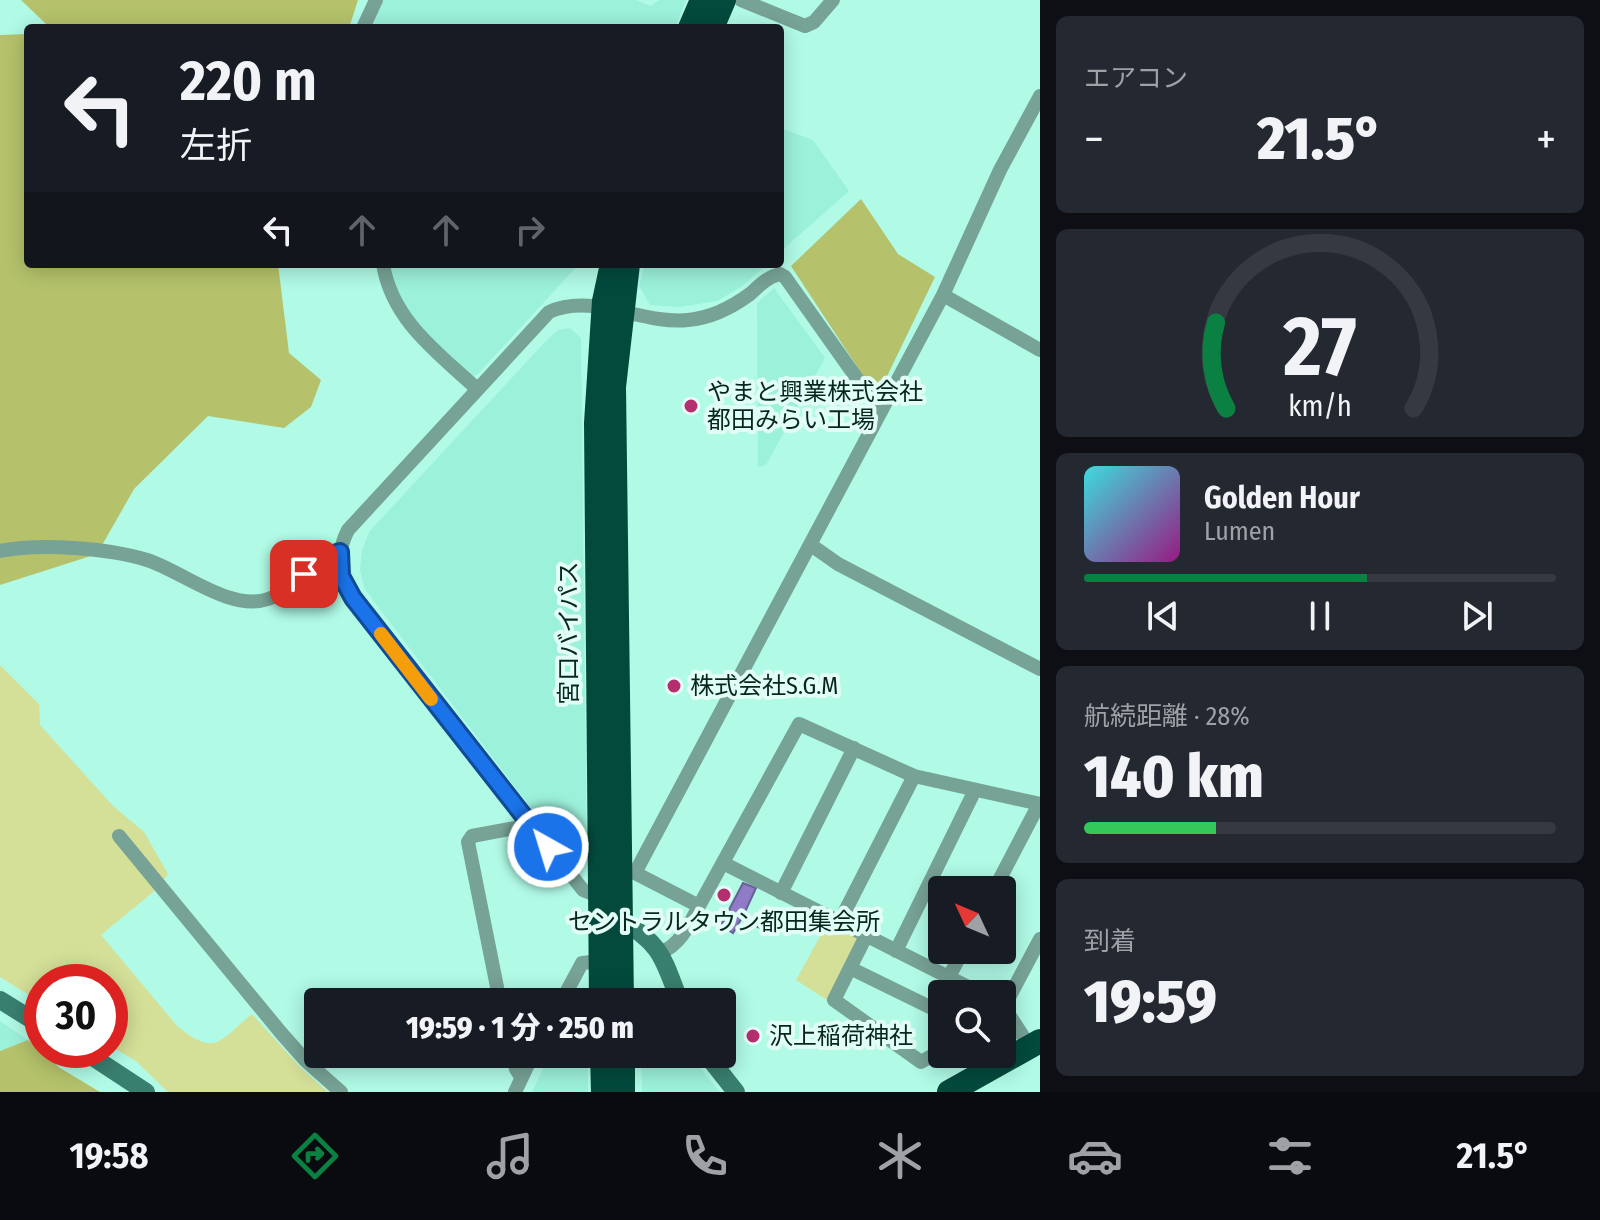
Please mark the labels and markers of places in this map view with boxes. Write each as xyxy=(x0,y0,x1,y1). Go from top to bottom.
place label: やまと興業株式会社 都田みらい工場 xyxy=(707,378,923,434)
marker: やまと興業株式会社 都田みらい工場 xyxy=(682,397,700,415)
pin xyxy=(270,540,338,608)
place label: 株式会社S.G.M xyxy=(690,672,838,700)
marker: 株式会社S.G.M xyxy=(665,677,683,695)
marker: セントラルタウン都田集会所 xyxy=(715,886,733,904)
place label: セントラルタウン都田集会所 xyxy=(568,908,880,936)
place label: 沢上稲荷神社 xyxy=(769,1022,913,1050)
marker: 沢上稲荷神社 xyxy=(744,1027,762,1045)

